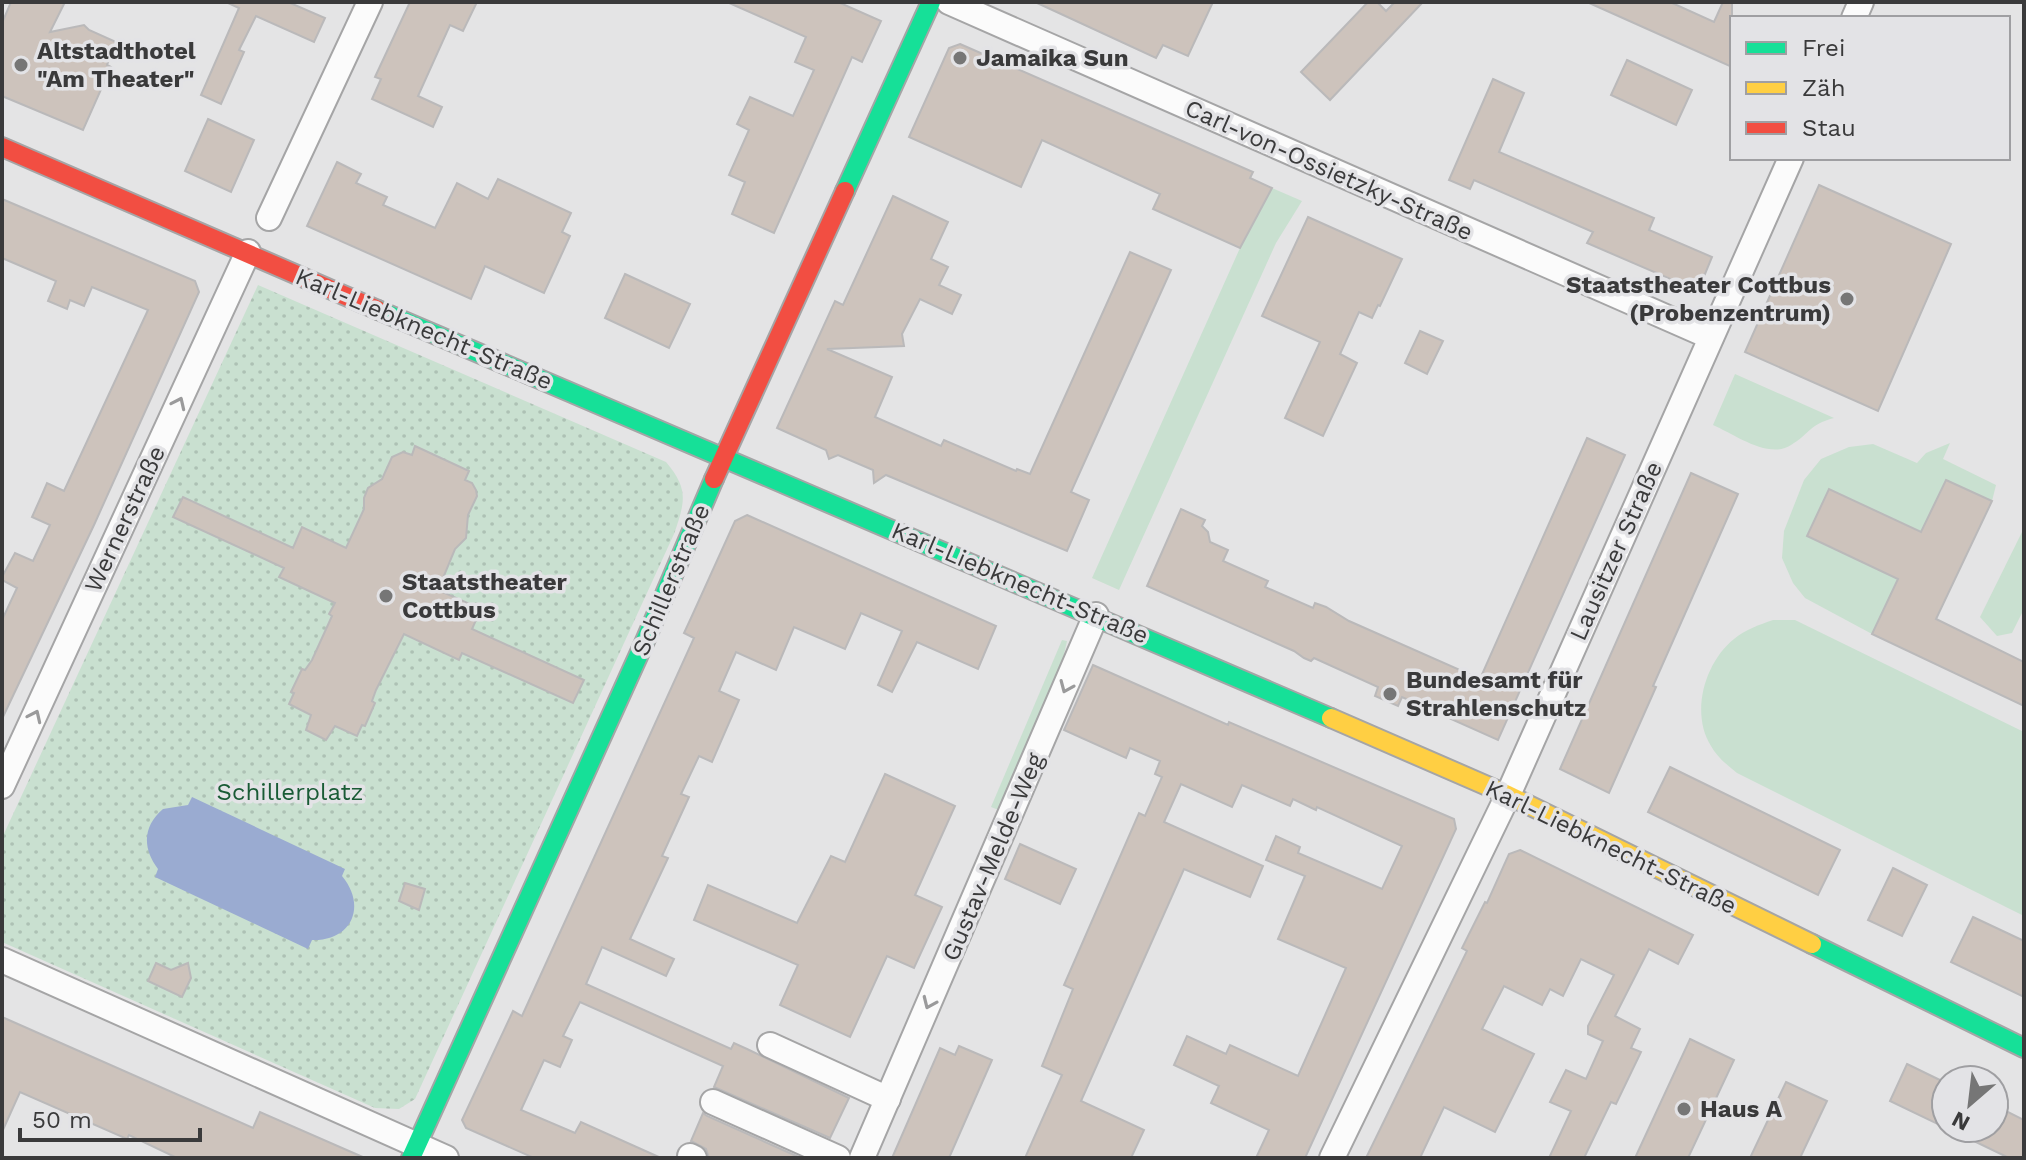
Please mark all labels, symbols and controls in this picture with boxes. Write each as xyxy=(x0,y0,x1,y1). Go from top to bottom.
legend xyxy=(1730,16,2010,160)
text: Frei xyxy=(1802,34,1845,62)
place label: Altstadthotel "Am Theater" xyxy=(37,37,196,93)
place label: Jamaika Sun xyxy=(976,44,1129,72)
marker: Jamaika Sun xyxy=(951,49,969,67)
marker: Altstadthotel "Am Theater" xyxy=(12,56,30,74)
text: Zäh xyxy=(1802,74,1846,102)
street label: Carl-von-Ossietzky-Straße xyxy=(1181,94,1477,246)
text: Stau xyxy=(1802,114,1856,142)
street label: Karl-Liebknecht-Straße xyxy=(292,262,556,396)
place label: Staatstheater Cottbus (Probenzentrum) xyxy=(1566,271,1831,327)
marker: Staatstheater Cottbus (Probenzentrum) xyxy=(1838,290,1856,308)
one-way arrow xyxy=(169,397,185,412)
street label: Wernerstraße xyxy=(79,441,171,597)
street label: Lausitzer Straße xyxy=(1564,457,1668,645)
street label: Schillerstraße xyxy=(626,500,716,660)
street label: Karl-Liebknecht-Straße xyxy=(888,516,1152,650)
place label: Staatstheater Cottbus xyxy=(402,568,568,624)
marker: Staatstheater Cottbus xyxy=(377,587,395,605)
place label: Bundesamt für Strahlenschutz xyxy=(1406,666,1587,722)
one-way arrow xyxy=(1059,679,1075,693)
marker: Bundesamt für Strahlenschutz xyxy=(1381,685,1399,703)
one-way arrow xyxy=(25,709,41,724)
street label: Gustav-Melde-Weg xyxy=(937,749,1050,965)
street label: Karl-Liebknecht-Straße xyxy=(1481,774,1741,920)
park label: Schillerplatz xyxy=(217,778,363,806)
one-way arrow xyxy=(923,995,939,1009)
north arrow xyxy=(1930,1064,2010,1144)
scale bar xyxy=(20,1092,200,1142)
place label: Haus A xyxy=(1700,1095,1783,1123)
marker: Haus A xyxy=(1675,1100,1693,1118)
text: 50 m xyxy=(32,1106,92,1134)
text: N xyxy=(1948,1106,1974,1136)

